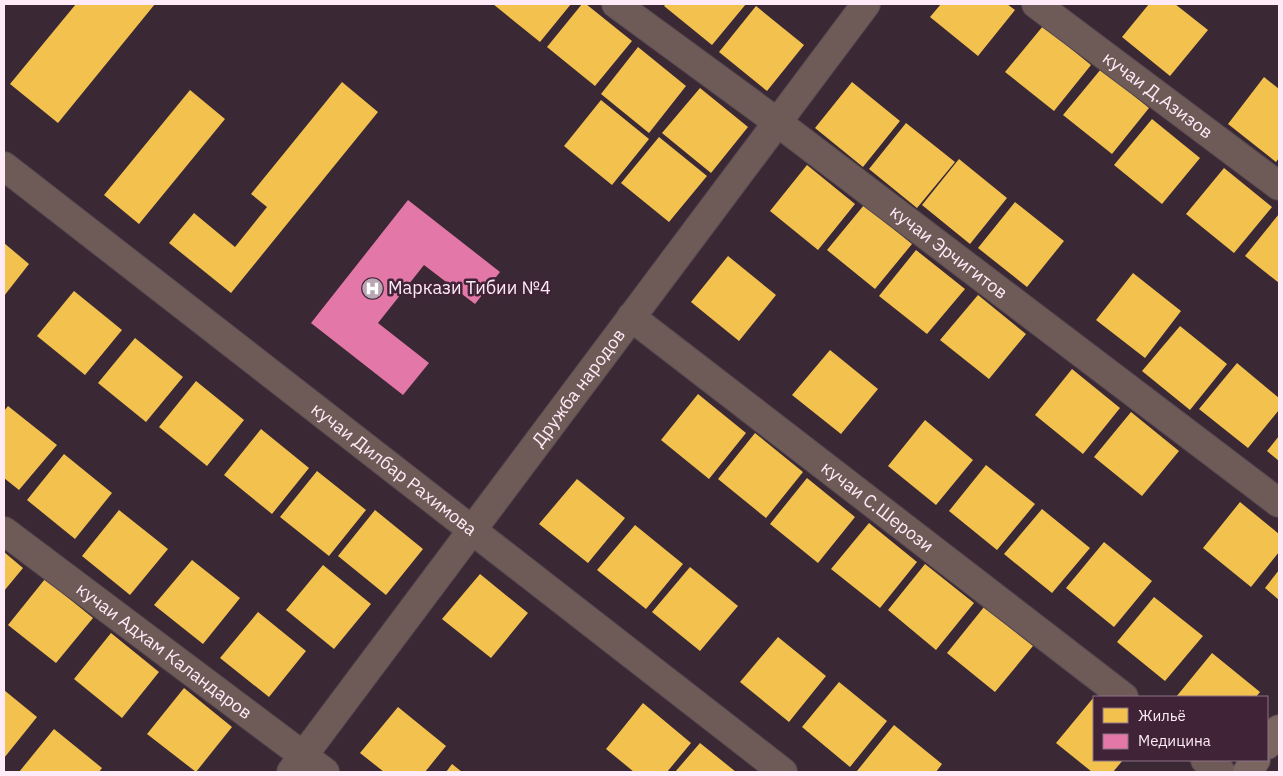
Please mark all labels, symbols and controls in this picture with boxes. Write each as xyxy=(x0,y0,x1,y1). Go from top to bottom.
street label: кучаи Д.Азизов xyxy=(1098,46,1218,143)
street label: кучаи Эрчигитов xyxy=(885,200,1012,304)
hospital icon: Маркази Тибии №4 xyxy=(360,276,384,300)
place label: Маркази Тибии №4 xyxy=(388,276,551,299)
street label: Дружба народов xyxy=(527,324,630,451)
street label: кучаи Дилбар Рахимова xyxy=(307,397,482,541)
street label: кучаи С.Шерози xyxy=(817,456,939,557)
street label: кучаи Адхам Каландаров xyxy=(72,577,257,724)
legend xyxy=(1093,696,1268,761)
text: Жильё xyxy=(1138,706,1186,725)
text: Медицина xyxy=(1138,731,1211,750)

